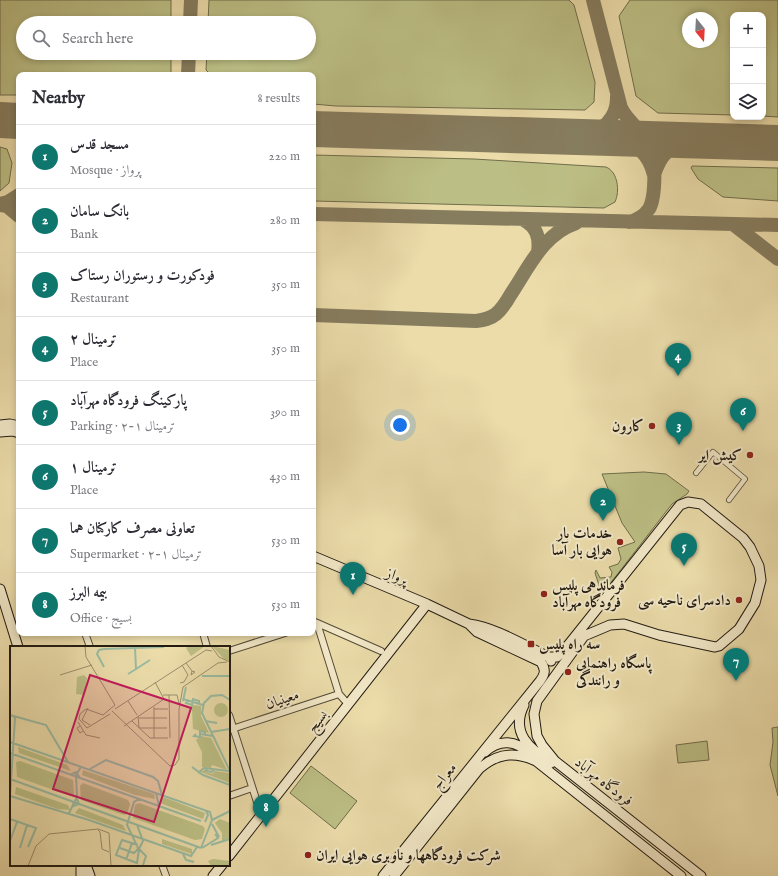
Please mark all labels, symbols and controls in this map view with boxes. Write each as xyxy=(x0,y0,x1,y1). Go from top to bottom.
north arrow xyxy=(682,12,718,48)
map controls xyxy=(730,12,766,120)
button: + xyxy=(730,12,766,48)
search box xyxy=(16,16,316,60)
icon: search xyxy=(30,27,52,49)
text: Search here xyxy=(62,29,133,48)
button: − xyxy=(730,48,766,84)
button: layers xyxy=(730,84,766,120)
text: Nearby xyxy=(32,88,85,109)
text: 8 results xyxy=(257,90,300,107)
text: مسجد قدس xyxy=(70,135,129,154)
text: 1 xyxy=(43,148,47,165)
text: 220 m xyxy=(269,148,300,165)
text: Mosque · پرواز xyxy=(70,162,141,179)
text: بانک سامان xyxy=(70,202,129,221)
text: 2 xyxy=(42,212,48,229)
text: 280 m xyxy=(270,212,300,229)
text: Bank xyxy=(70,226,98,243)
text: فودکورت و رستوران رستاک xyxy=(70,266,215,285)
text: 3 xyxy=(43,276,47,293)
text: 350 m xyxy=(271,276,300,293)
text: Restaurant xyxy=(70,290,129,307)
text: ترمینال ۲ xyxy=(70,330,117,349)
text: 4 xyxy=(42,340,48,357)
text: 350 m xyxy=(271,340,300,357)
pin: 4 xyxy=(665,343,691,376)
text: Place xyxy=(70,354,98,371)
text: پارکینگ فرودگاه مهرآباد xyxy=(70,391,187,410)
pin: 6 xyxy=(730,398,756,431)
text: 5 xyxy=(43,404,47,421)
text: 390 m xyxy=(270,404,300,421)
pin: 3 xyxy=(666,412,692,445)
your location xyxy=(390,415,410,435)
place label: کارون xyxy=(612,417,644,436)
text: Parking · ترمینال ۱-۲ xyxy=(70,418,175,435)
marker: کارون xyxy=(647,421,657,431)
place label: کیش ایر xyxy=(696,446,742,465)
marker: کیش ایر xyxy=(745,450,755,460)
text: ترمینال ۱ xyxy=(70,458,117,477)
text: 6 xyxy=(42,468,48,485)
text: 430 m xyxy=(270,468,300,485)
text: Place xyxy=(70,482,98,499)
pin: 2 xyxy=(590,488,616,521)
text: تعاونی مصرف کارکنان هما xyxy=(70,519,195,538)
place label: خدمات بار هوایی بار آسا xyxy=(552,524,612,560)
text: 7 xyxy=(42,532,48,549)
text: 530 m xyxy=(271,532,300,549)
pin: 5 xyxy=(671,533,697,566)
marker: خدمات بار هوایی بار آسا xyxy=(615,537,625,547)
text: Supermarket · ترمینال ۱-۲ xyxy=(70,546,202,563)
pin: 1 xyxy=(340,562,366,595)
street label: پرواز xyxy=(381,563,412,590)
place label: فرماندهی پلیس فرودگاه مهرآباد xyxy=(552,576,625,612)
text: بیمه البرز xyxy=(70,583,107,602)
marker: فرماندهی پلیس فرودگاه مهرآباد xyxy=(539,589,549,599)
place label: دادسرای ناحیه سی xyxy=(638,591,731,611)
marker: دادسرای ناحیه سی xyxy=(734,595,744,605)
text: 8 xyxy=(42,596,48,613)
text: 530 m xyxy=(271,596,300,613)
text: Office · بسیج xyxy=(70,610,132,627)
place label: سه راه پلیس xyxy=(539,635,600,655)
marker: سه راه پلیس xyxy=(526,639,536,649)
inset map xyxy=(10,646,230,866)
pin: 7 xyxy=(723,648,749,681)
place label: پاسگاه راهنمایی و رانندگی xyxy=(575,653,653,690)
marker: پاسگاه راهنمایی و رانندگی xyxy=(563,667,573,677)
street label: معینیان xyxy=(263,685,301,714)
street label: بسیج xyxy=(303,705,336,739)
street label: فرودگاه مهرآباد xyxy=(571,753,637,810)
street label: معراج xyxy=(428,759,463,796)
pin: 8 xyxy=(253,794,279,827)
place label: شرکت فرودگاهها و ناوبری هوایی ایران xyxy=(316,845,501,866)
marker: شرکت فرودگاهها و ناوبری هوایی ایران xyxy=(303,850,313,860)

